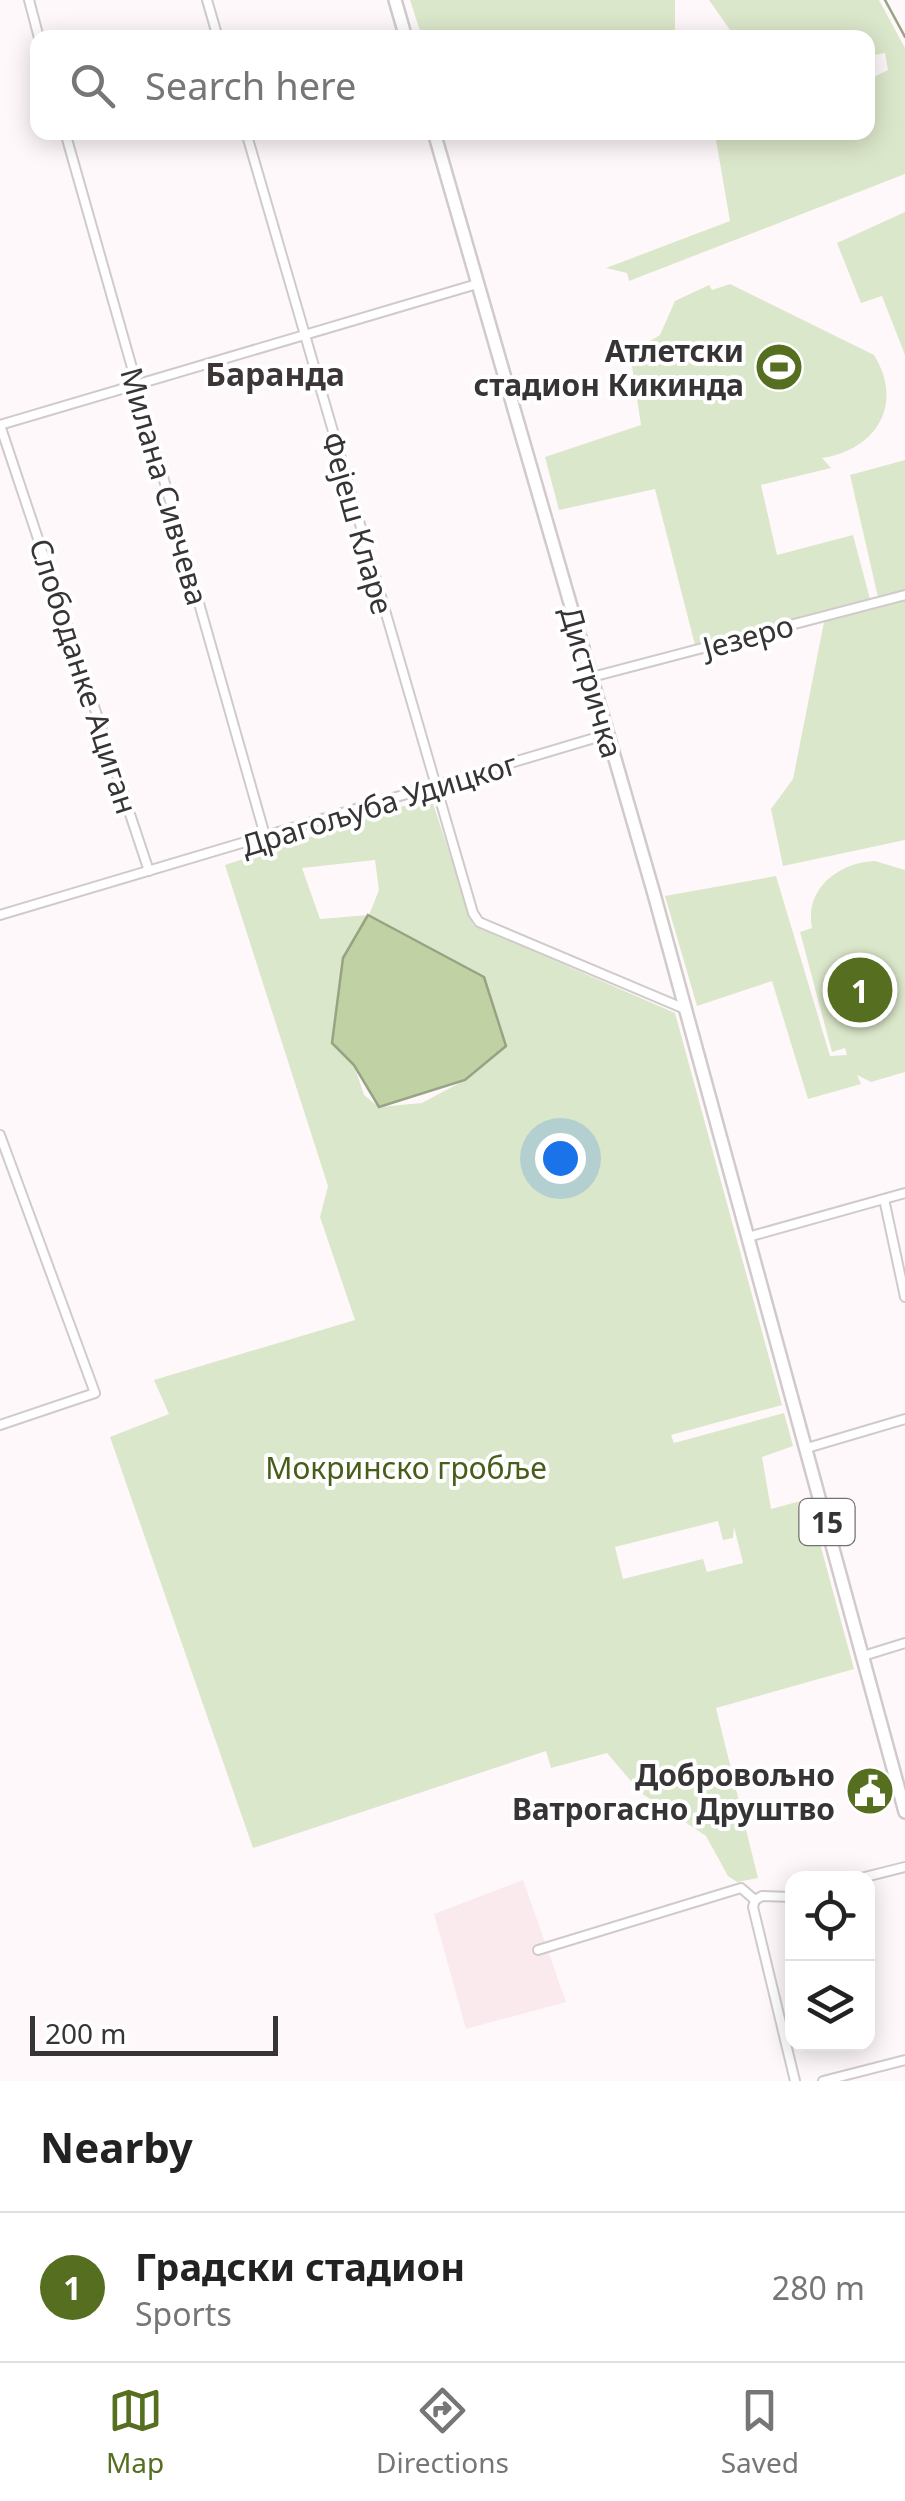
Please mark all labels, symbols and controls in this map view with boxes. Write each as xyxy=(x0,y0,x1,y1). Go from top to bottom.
search box xyxy=(30,30,875,140)
icon: search xyxy=(65,58,120,113)
text: Search here xyxy=(145,59,356,111)
place label: Атлетски стадион Кикинда xyxy=(473,330,744,405)
sports icon: Атлетски стадион Кикинда xyxy=(753,341,805,393)
district label: Баранда xyxy=(205,352,345,395)
street label: Милана Сивчева xyxy=(111,362,219,610)
street label: Фејеш Кларе xyxy=(312,427,404,619)
street label: Слободанке Ациган xyxy=(20,533,148,819)
street label: Дистричка xyxy=(551,601,633,763)
street label: Језеро xyxy=(695,604,798,668)
street label: Драгољуба Удицког xyxy=(236,743,522,865)
pin: 1 xyxy=(828,952,892,1028)
your location xyxy=(535,1133,586,1184)
park label: Мокринско гробље xyxy=(265,1447,547,1488)
road number: 15 xyxy=(800,1499,854,1545)
place label: Добровољно Ватрогасно Друштво xyxy=(512,1754,835,1829)
public building icon: Добровољно Ватрогасно Друштво xyxy=(844,1765,896,1817)
map controls xyxy=(785,1871,875,2051)
button: locate xyxy=(785,1871,875,1961)
button: layers xyxy=(785,1961,875,2051)
scale bar xyxy=(30,2011,278,2056)
text: 200 m xyxy=(45,2014,127,2052)
text: Nearby xyxy=(40,2118,193,2175)
text: Градски стадион xyxy=(135,2240,465,2292)
text: 1 xyxy=(63,2266,82,2309)
text: 280 m xyxy=(772,2266,865,2309)
text: Sports xyxy=(135,2292,232,2335)
tab: Map xyxy=(106,2383,164,2481)
tab: Directions xyxy=(376,2383,509,2481)
tab: Saved xyxy=(721,2383,799,2481)

